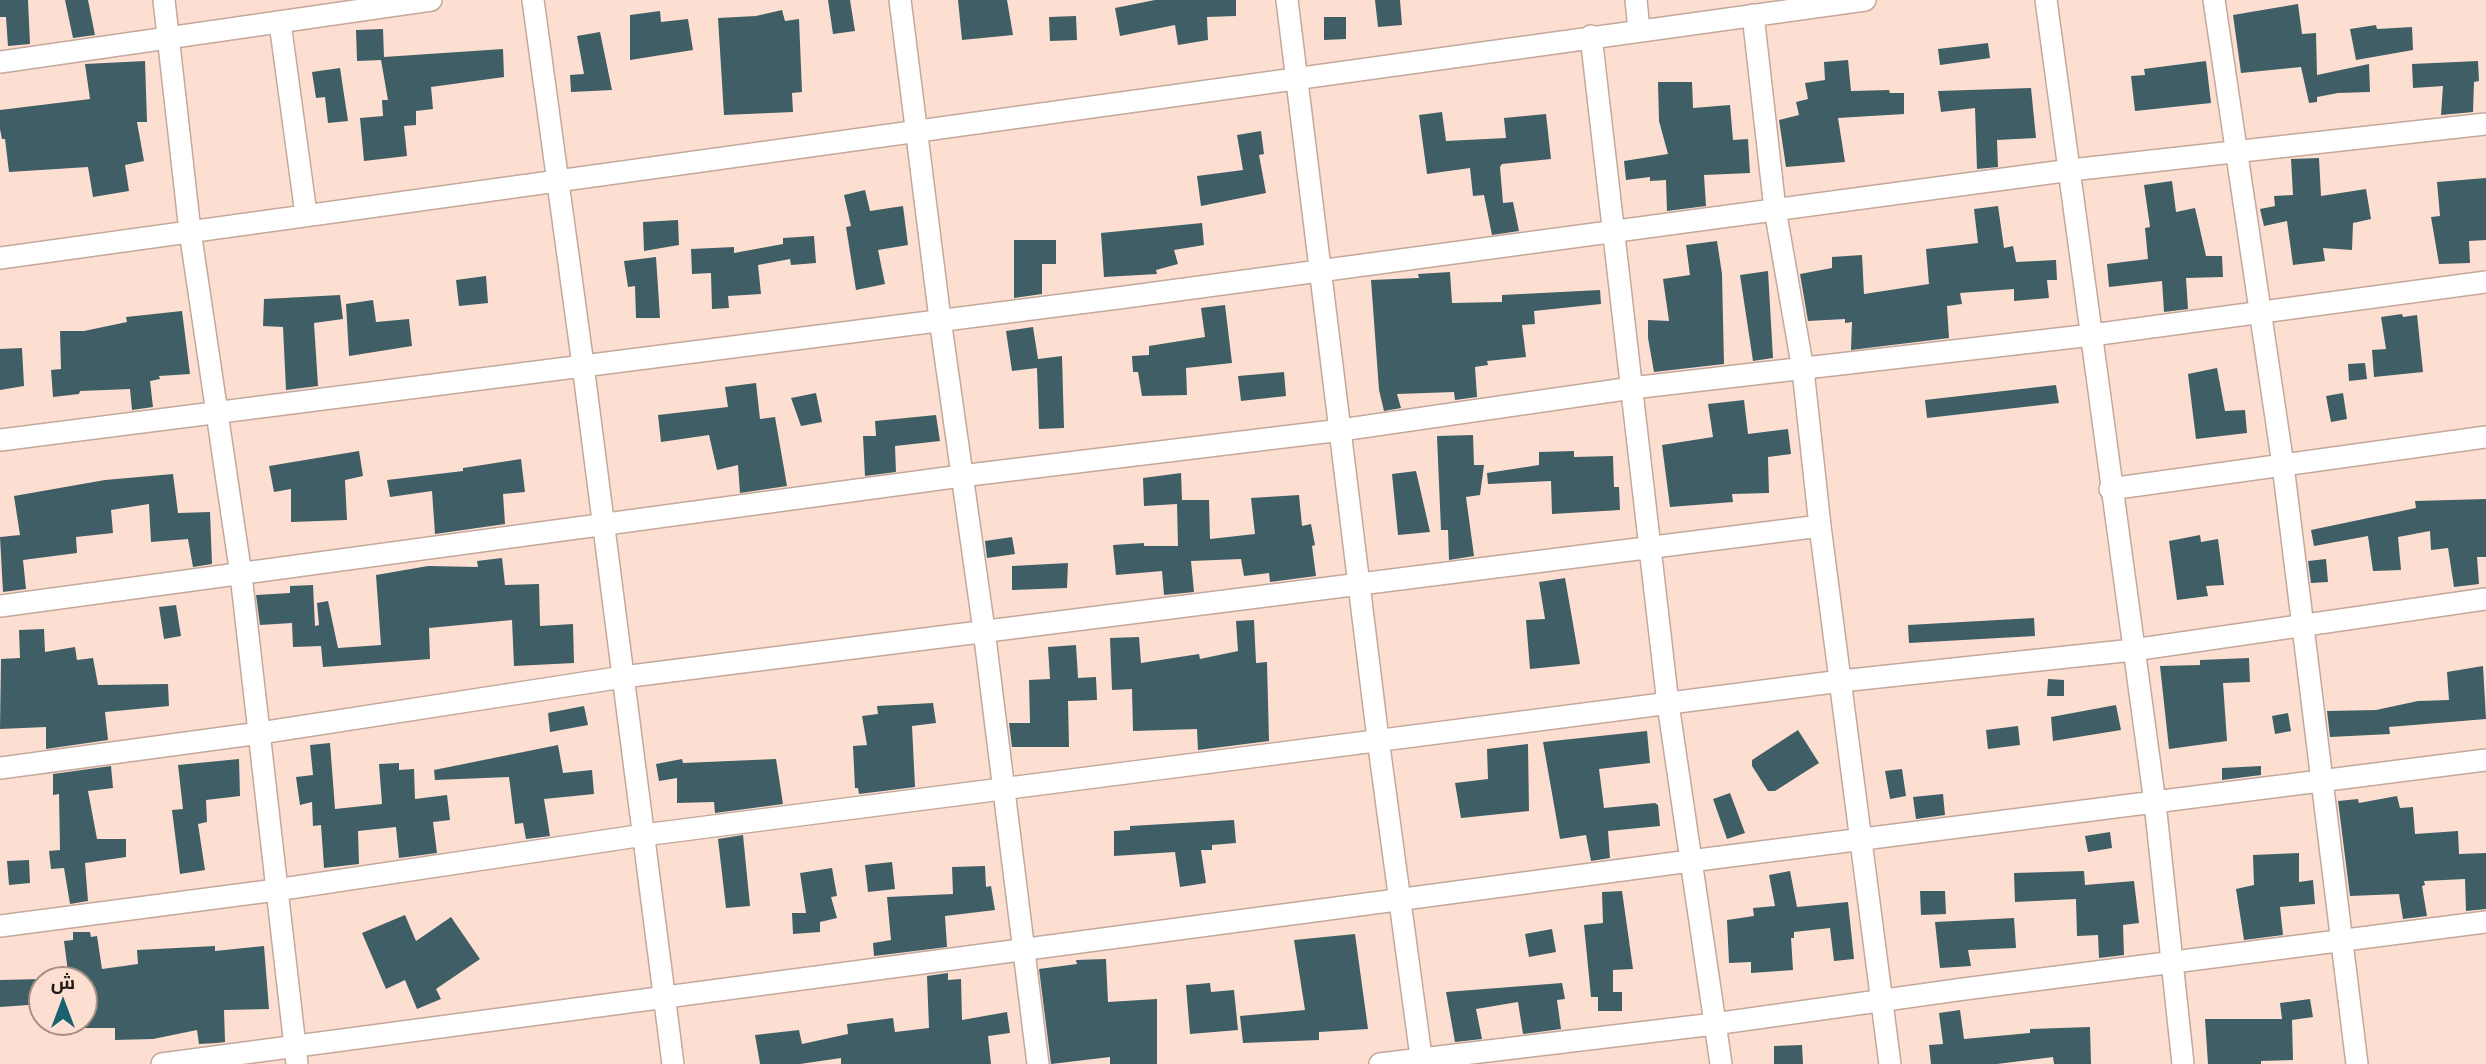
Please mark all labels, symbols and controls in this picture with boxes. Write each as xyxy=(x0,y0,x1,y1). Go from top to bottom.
north arrow xyxy=(28,966,98,1036)
text: ش xyxy=(51,970,75,994)

